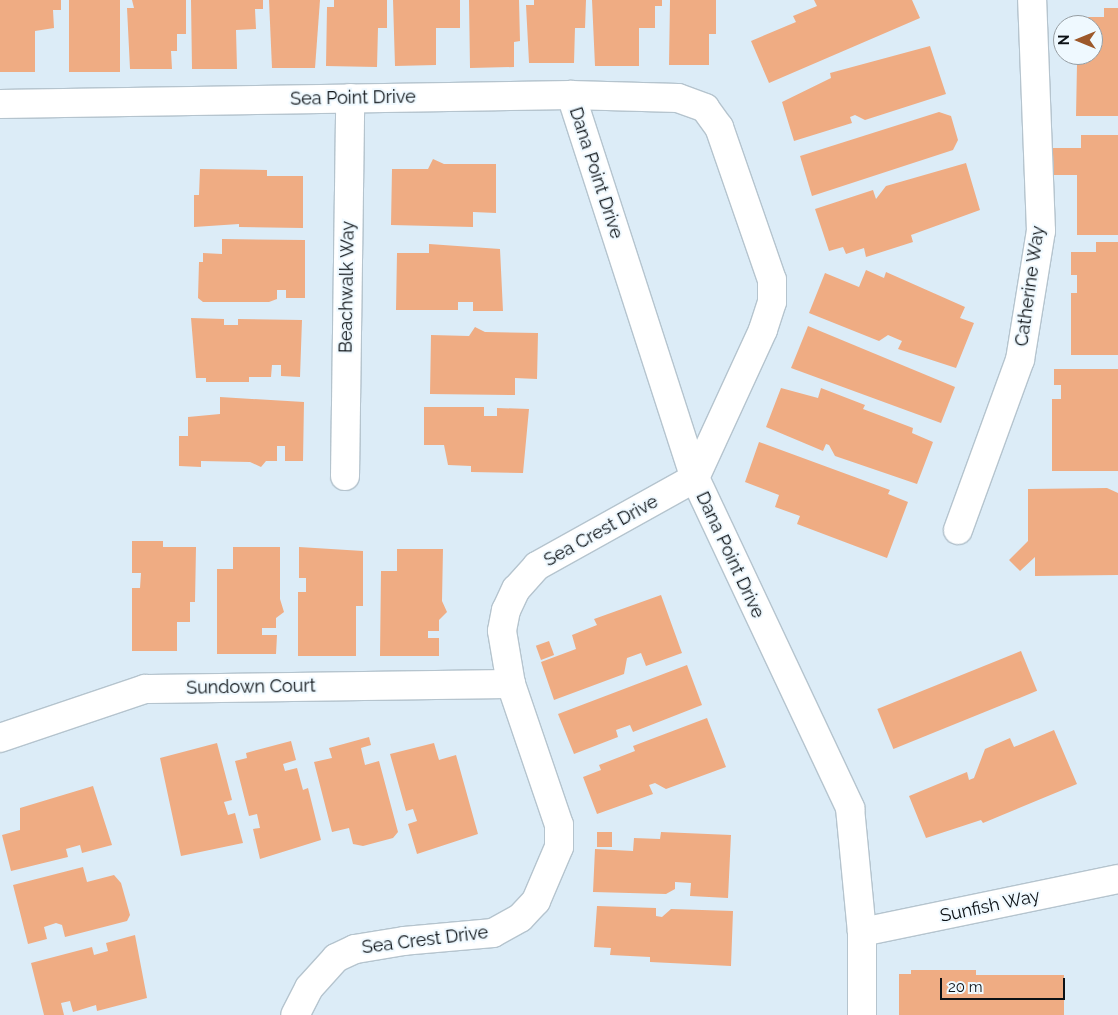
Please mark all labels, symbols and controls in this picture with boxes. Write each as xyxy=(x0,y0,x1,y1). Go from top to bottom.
north arrow xyxy=(1053,15,1103,65)
text: N xyxy=(1056,35,1072,45)
street label: Sea Point Drive xyxy=(290,86,416,110)
street label: Dana Point Drive xyxy=(565,104,627,242)
street label: Beachwalk Way xyxy=(335,220,359,354)
street label: Catherine Way xyxy=(1011,224,1049,348)
street label: Dana Point Drive xyxy=(691,488,769,622)
street label: Sea Crest Drive xyxy=(540,491,662,571)
street label: Sundown Court xyxy=(186,675,316,699)
street label: Sunfish Way xyxy=(938,885,1042,927)
street label: Sea Crest Drive xyxy=(361,922,489,958)
scale bar xyxy=(943,968,1068,1000)
text: 20 m xyxy=(948,978,983,996)

